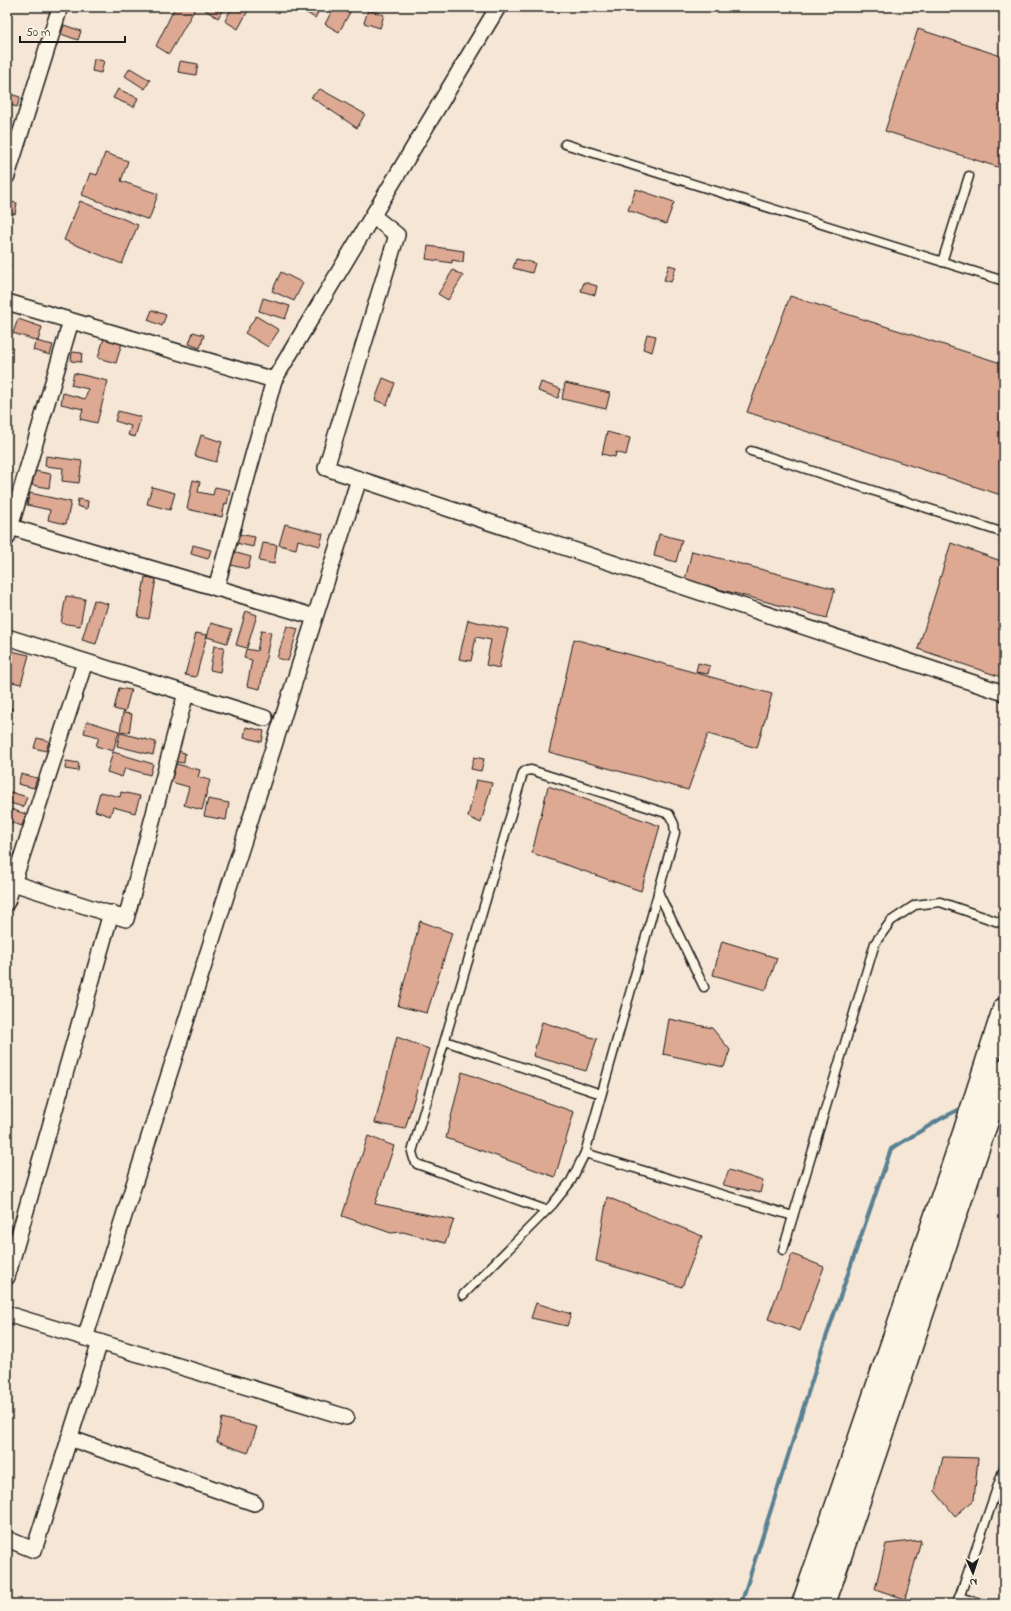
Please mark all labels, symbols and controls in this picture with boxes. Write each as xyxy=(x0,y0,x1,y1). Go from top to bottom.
scale bar xyxy=(20,18,125,44)
text: 50 m xyxy=(26,24,50,42)
north arrow xyxy=(953,1553,993,1593)
text: N xyxy=(969,1574,978,1590)

